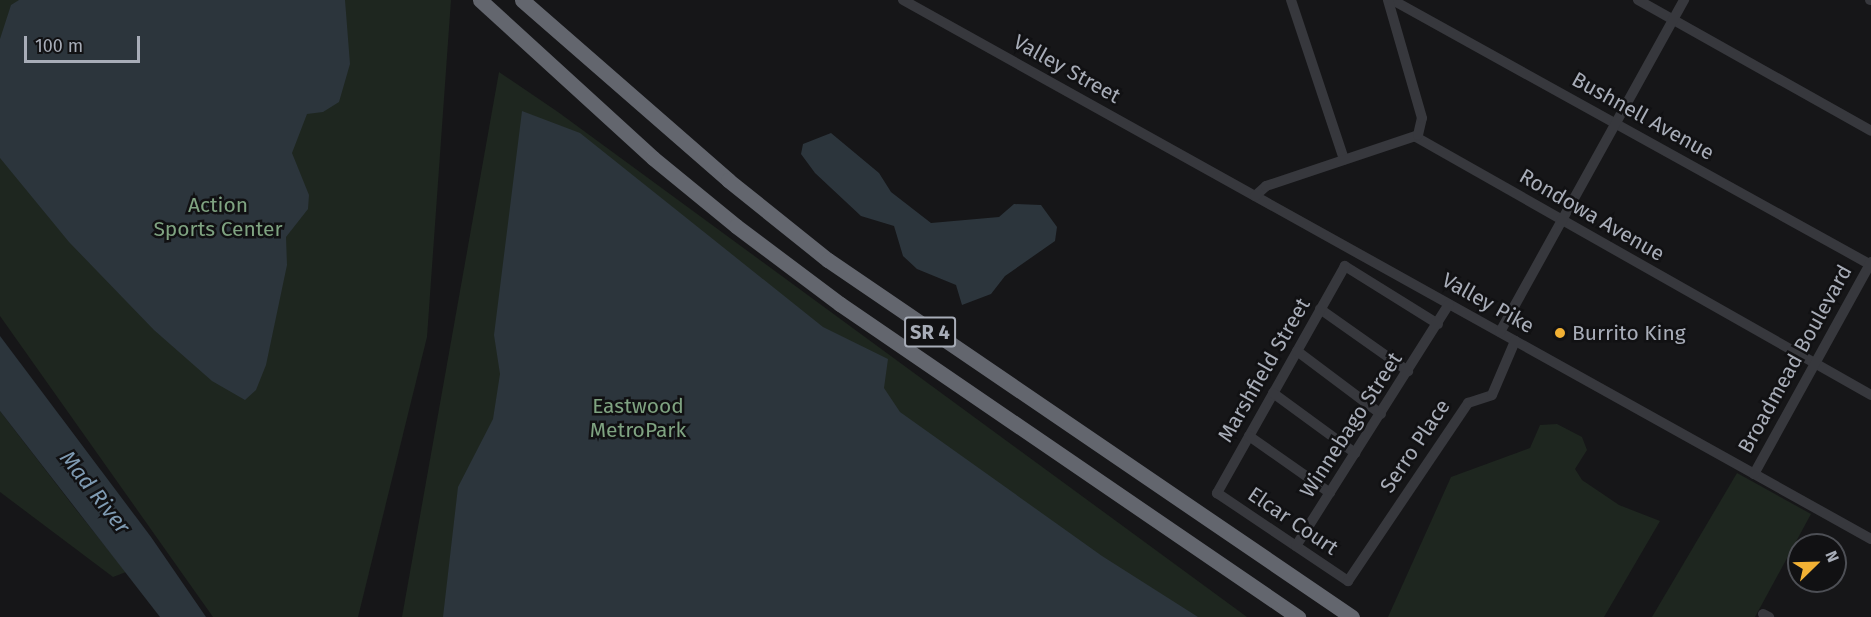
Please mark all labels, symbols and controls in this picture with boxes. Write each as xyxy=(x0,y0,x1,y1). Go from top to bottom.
scale bar xyxy=(27,24,142,62)
street label: Valley Street xyxy=(1009,29,1125,109)
text: 100 m xyxy=(35,35,83,57)
street label: Bushnell Avenue xyxy=(1568,67,1718,165)
street label: Rondowa Avenue xyxy=(1515,163,1669,267)
park label: Action Sports Center xyxy=(153,192,283,242)
street label: Broadmead Boulevard xyxy=(1733,261,1857,457)
street label: Valley Pike xyxy=(1437,267,1539,339)
street label: Marshfield Street xyxy=(1213,293,1315,447)
road number: SR 4 xyxy=(903,315,957,349)
place label: Burrito King xyxy=(1572,320,1686,346)
marker: Burrito King xyxy=(1553,326,1567,340)
street label: Winnebago Street xyxy=(1295,348,1407,502)
park label: Eastwood MetroPark xyxy=(590,393,686,443)
street label: Serro Place xyxy=(1375,395,1455,497)
water label: Mad River xyxy=(54,445,136,539)
street label: Elcar Court xyxy=(1243,482,1343,560)
north arrow xyxy=(1787,533,1847,593)
text: N xyxy=(1821,548,1843,565)

